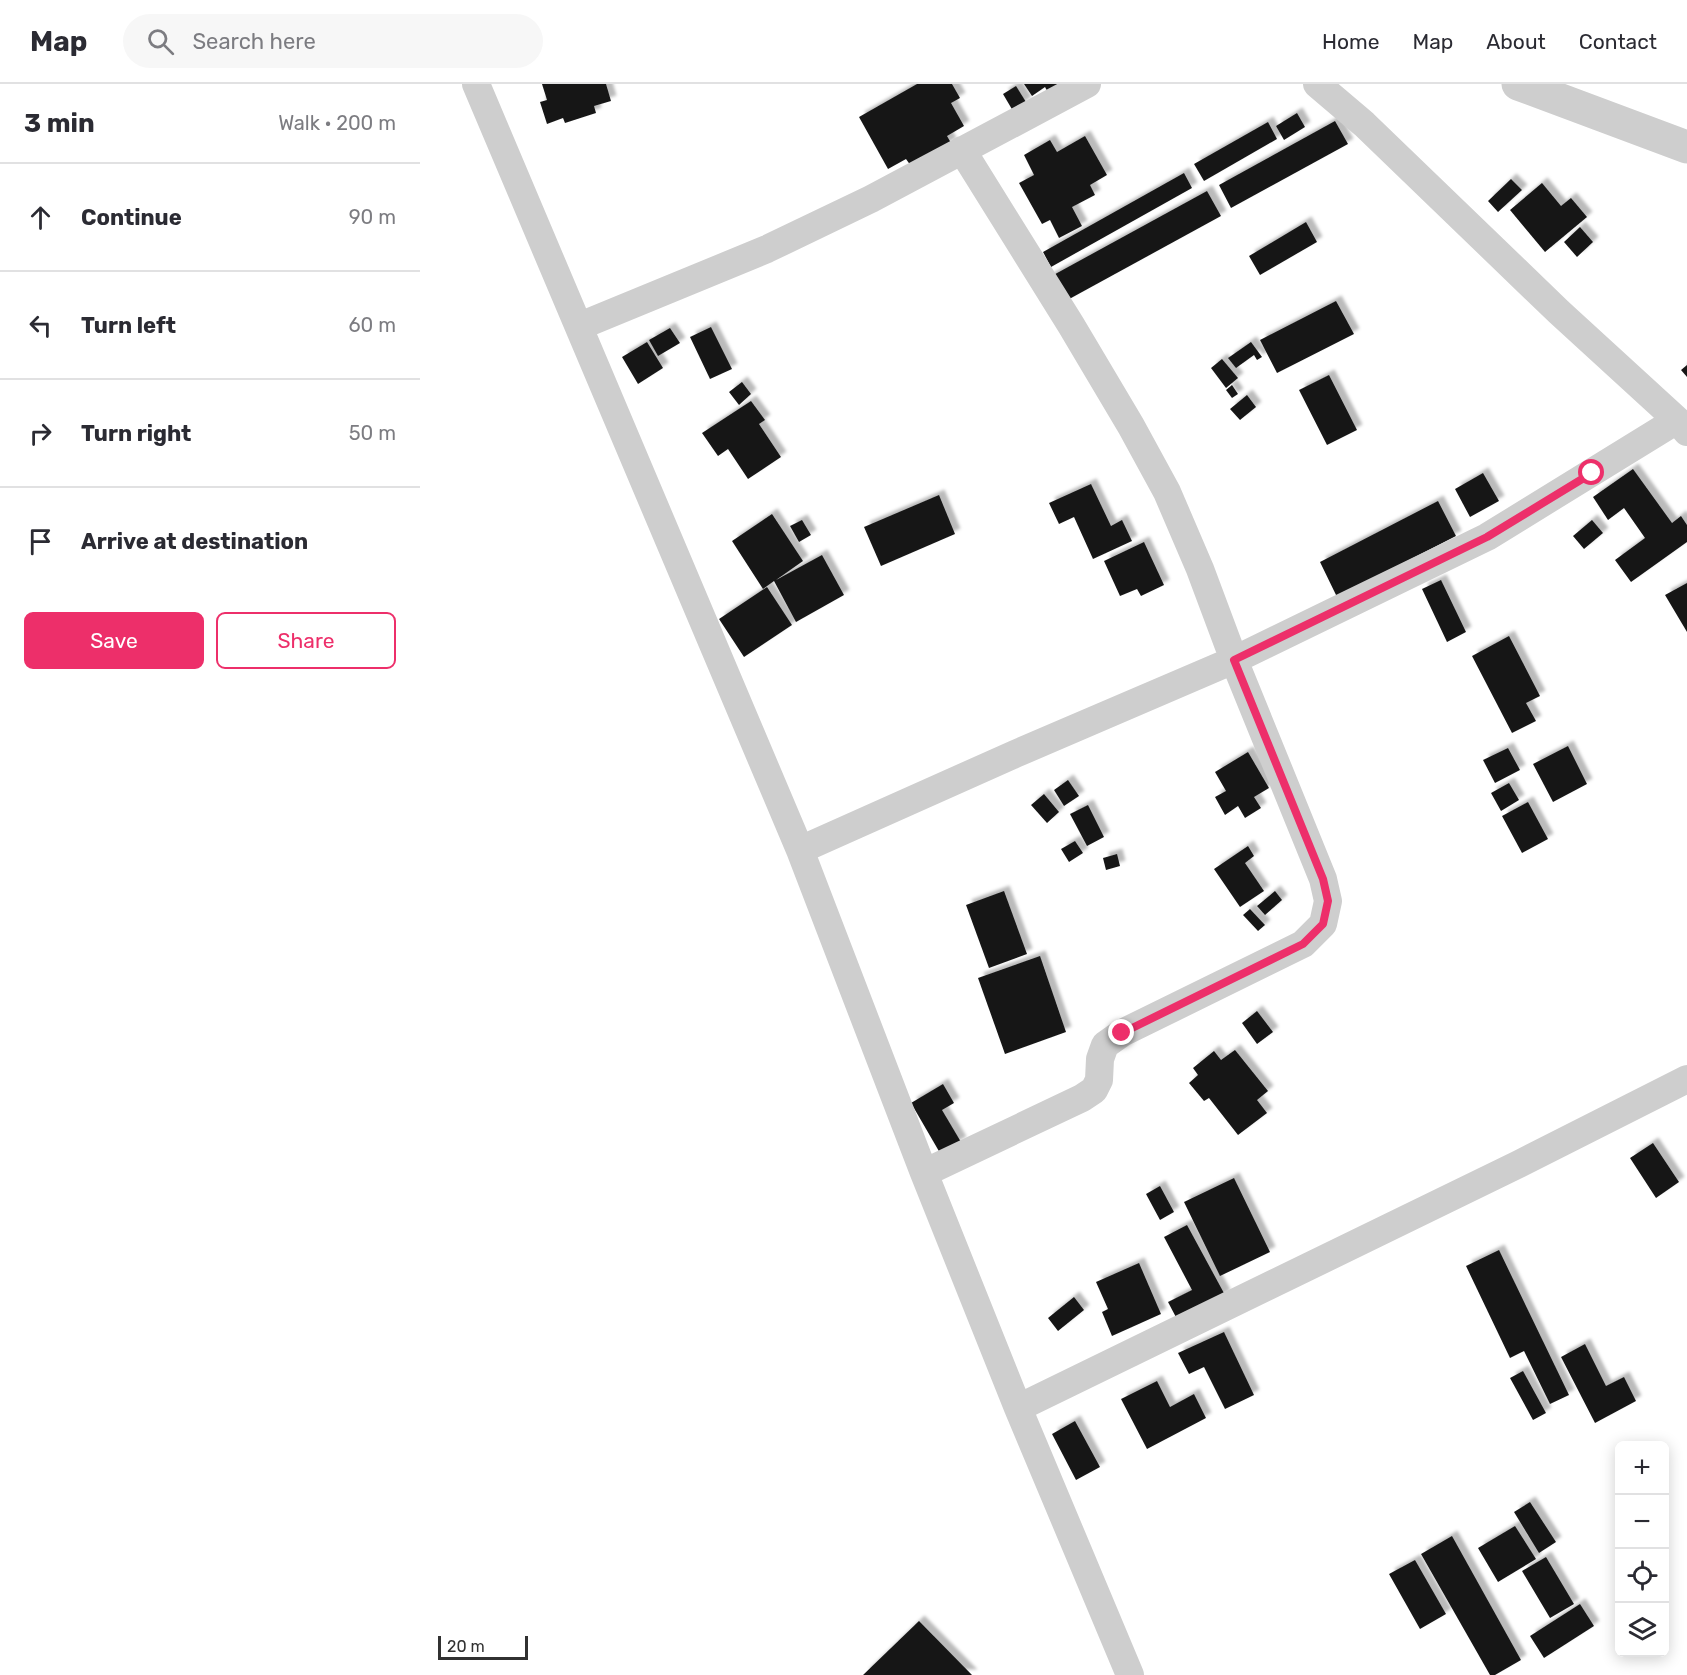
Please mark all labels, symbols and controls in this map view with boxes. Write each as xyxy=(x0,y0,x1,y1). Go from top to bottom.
search box xyxy=(123,14,543,68)
text: Map xyxy=(30,25,87,58)
icon: search xyxy=(144,25,177,58)
text: Search here xyxy=(192,28,316,55)
text: Home xyxy=(1322,29,1379,54)
text: Map xyxy=(1412,29,1453,54)
text: About xyxy=(1486,29,1546,54)
text: Contact xyxy=(1579,29,1657,54)
text: 3 min xyxy=(24,108,95,139)
text: Walk · 200 m xyxy=(278,111,396,135)
icon: ahead xyxy=(24,201,57,234)
text: Continue xyxy=(81,204,182,231)
text: 90 m xyxy=(349,205,396,229)
icon: left xyxy=(24,309,57,342)
text: Turn left xyxy=(81,312,176,339)
text: 60 m xyxy=(349,313,396,337)
icon: right xyxy=(24,417,57,450)
text: Turn right xyxy=(81,420,191,447)
text: 50 m xyxy=(349,421,396,445)
route start xyxy=(1578,459,1604,485)
icon: arrive xyxy=(24,525,57,558)
text: Arrive at destination xyxy=(81,528,308,555)
button: Save xyxy=(24,612,204,669)
button: Share xyxy=(216,612,396,669)
route end xyxy=(1108,1019,1134,1045)
map controls xyxy=(1615,1441,1669,1657)
button: + xyxy=(1615,1441,1669,1495)
button: − xyxy=(1615,1495,1669,1549)
button: locate xyxy=(1615,1549,1669,1603)
button: layers xyxy=(1615,1603,1669,1657)
scale bar xyxy=(438,1633,528,1660)
text: 20 m xyxy=(447,1637,485,1656)

